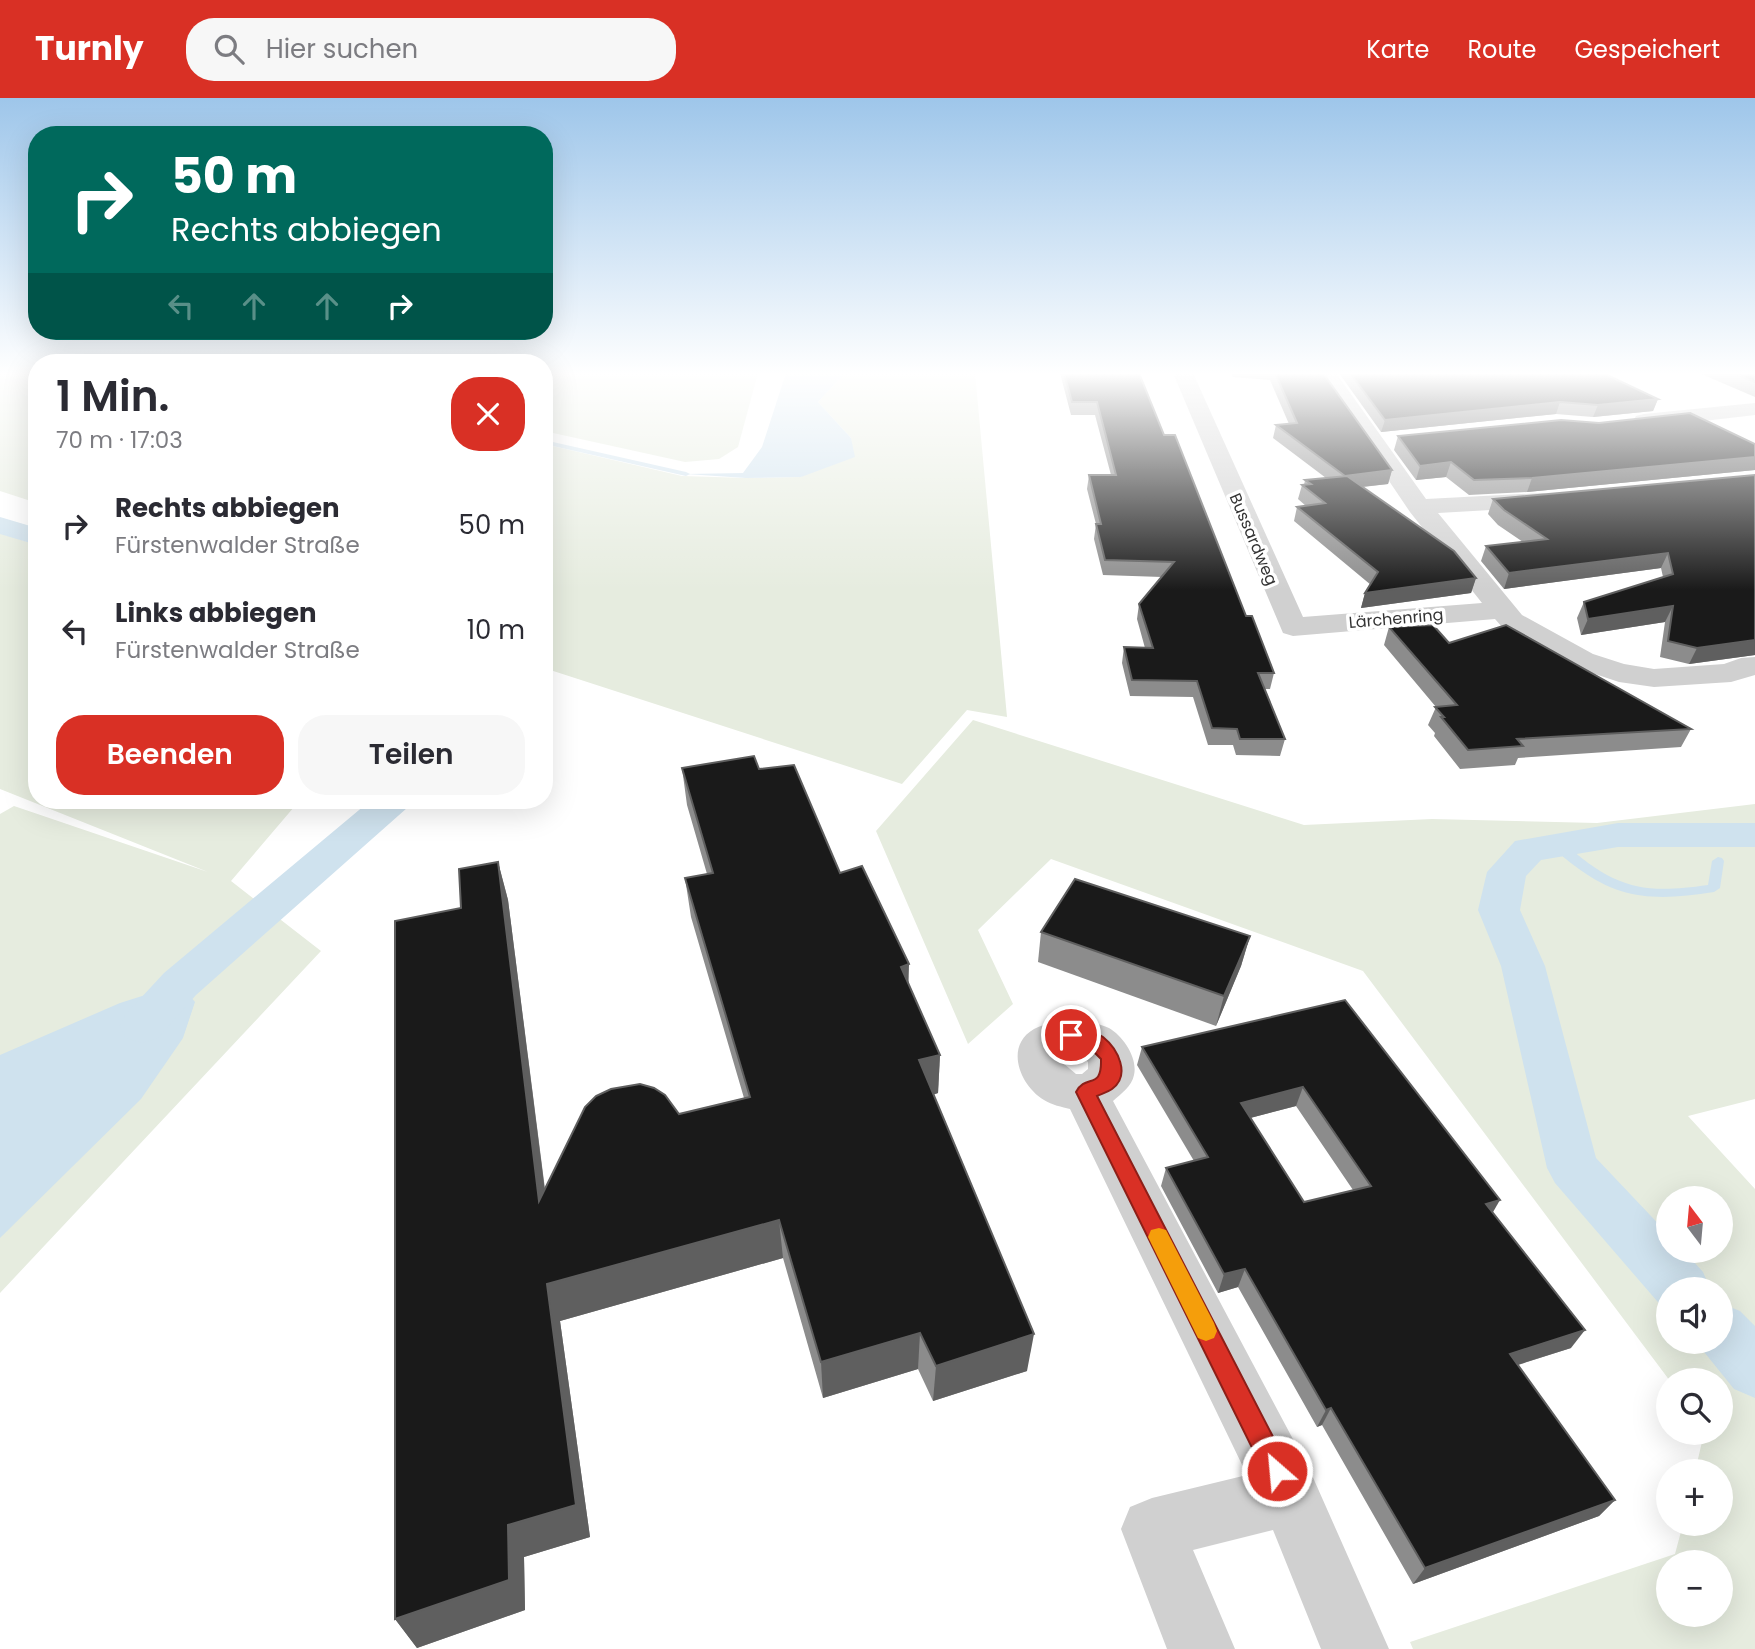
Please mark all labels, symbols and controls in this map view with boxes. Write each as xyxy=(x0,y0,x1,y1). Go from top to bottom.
search box xyxy=(186,18,676,81)
text: Turnly xyxy=(35,25,144,72)
icon: search xyxy=(210,30,248,68)
text: Hier suchen xyxy=(266,31,418,67)
text: Karte xyxy=(1366,33,1429,66)
text: Route xyxy=(1467,33,1536,66)
text: Gespeichert xyxy=(1574,33,1720,66)
text: 50 m xyxy=(171,142,297,210)
icon: right xyxy=(56,154,147,245)
text: Rechts abbiegen xyxy=(171,207,442,252)
icon: left xyxy=(162,287,200,325)
icon: ahead xyxy=(235,287,273,325)
icon: ahead xyxy=(308,287,346,325)
icon: right xyxy=(381,287,419,325)
text: 1 Min. xyxy=(56,367,169,426)
button: close xyxy=(451,377,525,451)
text: 70 m · 17:03 xyxy=(56,424,183,456)
street label: Bussardweg xyxy=(1224,489,1283,589)
text: Rechts abbiegen xyxy=(115,490,340,526)
icon: right xyxy=(56,507,94,545)
text: 50 m xyxy=(459,507,525,543)
text: Fürstenwalder Straße xyxy=(115,529,360,561)
text: Links abbiegen xyxy=(115,595,317,631)
street label: Lärchenring xyxy=(1348,603,1444,634)
icon: left xyxy=(56,612,94,650)
text: 10 m xyxy=(467,612,525,648)
text: Fürstenwalder Straße xyxy=(115,634,360,666)
button: Beenden xyxy=(56,715,284,795)
button: Teilen xyxy=(298,715,525,795)
pin xyxy=(1041,1005,1101,1065)
icon: arrive xyxy=(1052,1016,1090,1054)
north arrow xyxy=(1656,1186,1732,1264)
map controls xyxy=(1656,1186,1733,1627)
button: sound xyxy=(1656,1277,1733,1354)
button: search xyxy=(1656,1368,1733,1445)
position arrow xyxy=(1240,1434,1314,1508)
button: + xyxy=(1656,1459,1733,1536)
button: − xyxy=(1656,1550,1733,1627)

